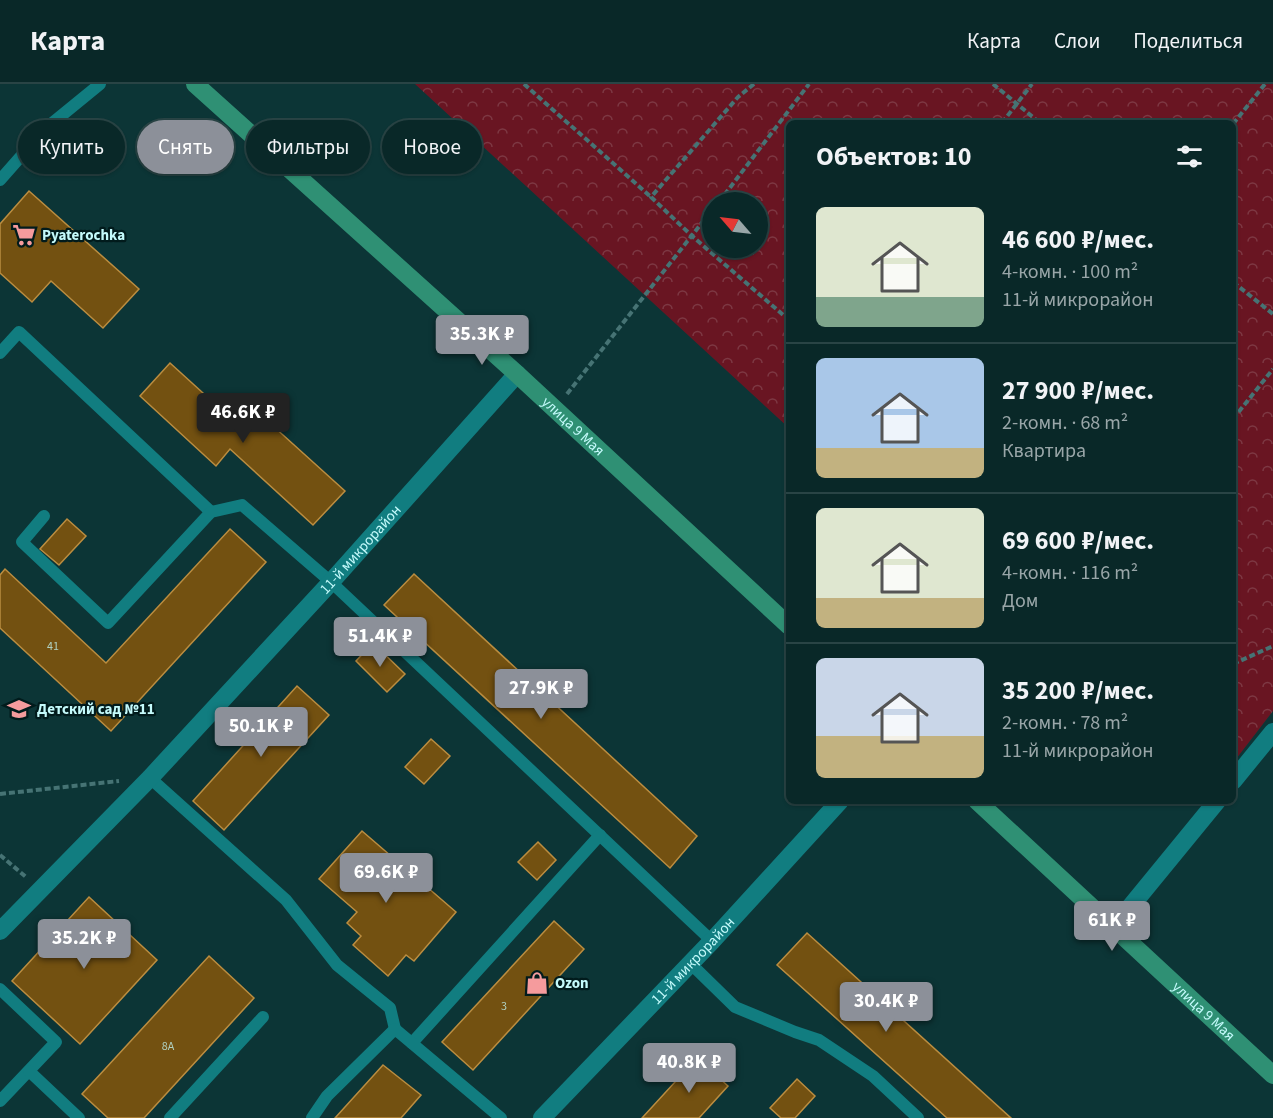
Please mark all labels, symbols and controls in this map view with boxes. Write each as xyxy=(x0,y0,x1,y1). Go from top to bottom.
text: Карта xyxy=(30,21,105,61)
text: Карта xyxy=(967,26,1021,56)
text: Слои xyxy=(1054,26,1100,56)
text: Поделиться xyxy=(1133,26,1243,56)
chip: Купить xyxy=(18,120,125,174)
chip: Снять xyxy=(137,120,234,174)
chip: Фильтры xyxy=(246,120,370,174)
chip: Новое xyxy=(382,120,482,174)
text: Объектов: 10 xyxy=(816,138,972,175)
icon: filters xyxy=(1173,140,1206,173)
north arrow xyxy=(702,192,768,258)
map controls xyxy=(702,192,768,258)
text: 46 600 ₽/мес. xyxy=(1002,221,1154,258)
supermarket icon: Pyaterochka xyxy=(11,222,37,248)
place label: Pyaterochka xyxy=(42,225,125,246)
icon: home xyxy=(864,231,936,303)
text: 4-комн. · 100 m² xyxy=(1002,258,1138,286)
text: 11-й микрорайон xyxy=(1002,286,1153,314)
pin: 35.3K ₽ xyxy=(427,315,537,366)
text: 35.3K ₽ xyxy=(450,320,514,348)
text: 27 900 ₽/мес. xyxy=(1002,372,1154,409)
icon: home xyxy=(864,382,936,454)
street label: улица 9 Мая xyxy=(537,392,609,461)
pin: 46.6K ₽ xyxy=(188,393,298,444)
text: 46.6K ₽ xyxy=(211,398,275,426)
text: 2-комн. · 68 m² xyxy=(1002,409,1128,437)
text: Квартира xyxy=(1002,437,1086,465)
street label: 11-й микрорайон xyxy=(315,500,406,599)
text: 69 600 ₽/мес. xyxy=(1002,522,1154,559)
icon: home xyxy=(864,532,936,604)
text: 4-комн. · 116 m² xyxy=(1002,559,1138,587)
text: Дом xyxy=(1002,587,1038,615)
pin: 51.4K ₽ xyxy=(325,617,435,668)
text: 51.4K ₽ xyxy=(348,622,412,650)
house number: 41 xyxy=(47,638,59,655)
pin: 27.9K ₽ xyxy=(486,669,596,720)
text: 35 200 ₽/мес. xyxy=(1002,672,1154,709)
text: 27.9K ₽ xyxy=(509,674,573,702)
icon: home xyxy=(864,682,936,754)
school or university icon: Детский сад №11 xyxy=(6,696,32,722)
place label: Детский сад №11 xyxy=(37,699,155,720)
pin: 50.1K ₽ xyxy=(206,707,316,758)
text: 2-комн. · 78 m² xyxy=(1002,709,1128,737)
text: 50.1K ₽ xyxy=(229,712,293,740)
text: 11-й микрорайон xyxy=(1002,737,1153,765)
pin: 69.6K ₽ xyxy=(331,853,441,904)
text: 69.6K ₽ xyxy=(354,858,418,886)
pin: 61K ₽ xyxy=(1070,901,1154,952)
text: 61K ₽ xyxy=(1088,906,1136,934)
street label: 11-й микрорайон xyxy=(646,913,740,1009)
pin: 35.2K ₽ xyxy=(29,919,139,970)
text: 35.2K ₽ xyxy=(52,924,116,952)
shop icon: Ozon xyxy=(524,970,550,996)
place label: Ozon xyxy=(555,973,589,994)
street label: улица 9 Мая xyxy=(1167,977,1240,1046)
pin: 30.4K ₽ xyxy=(831,982,941,1033)
text: 30.4K ₽ xyxy=(854,987,918,1015)
house number: 3 xyxy=(501,998,507,1015)
house number: 8А xyxy=(162,1038,175,1055)
pin: 40.8K ₽ xyxy=(634,1043,744,1094)
text: 40.8K ₽ xyxy=(657,1048,721,1076)

